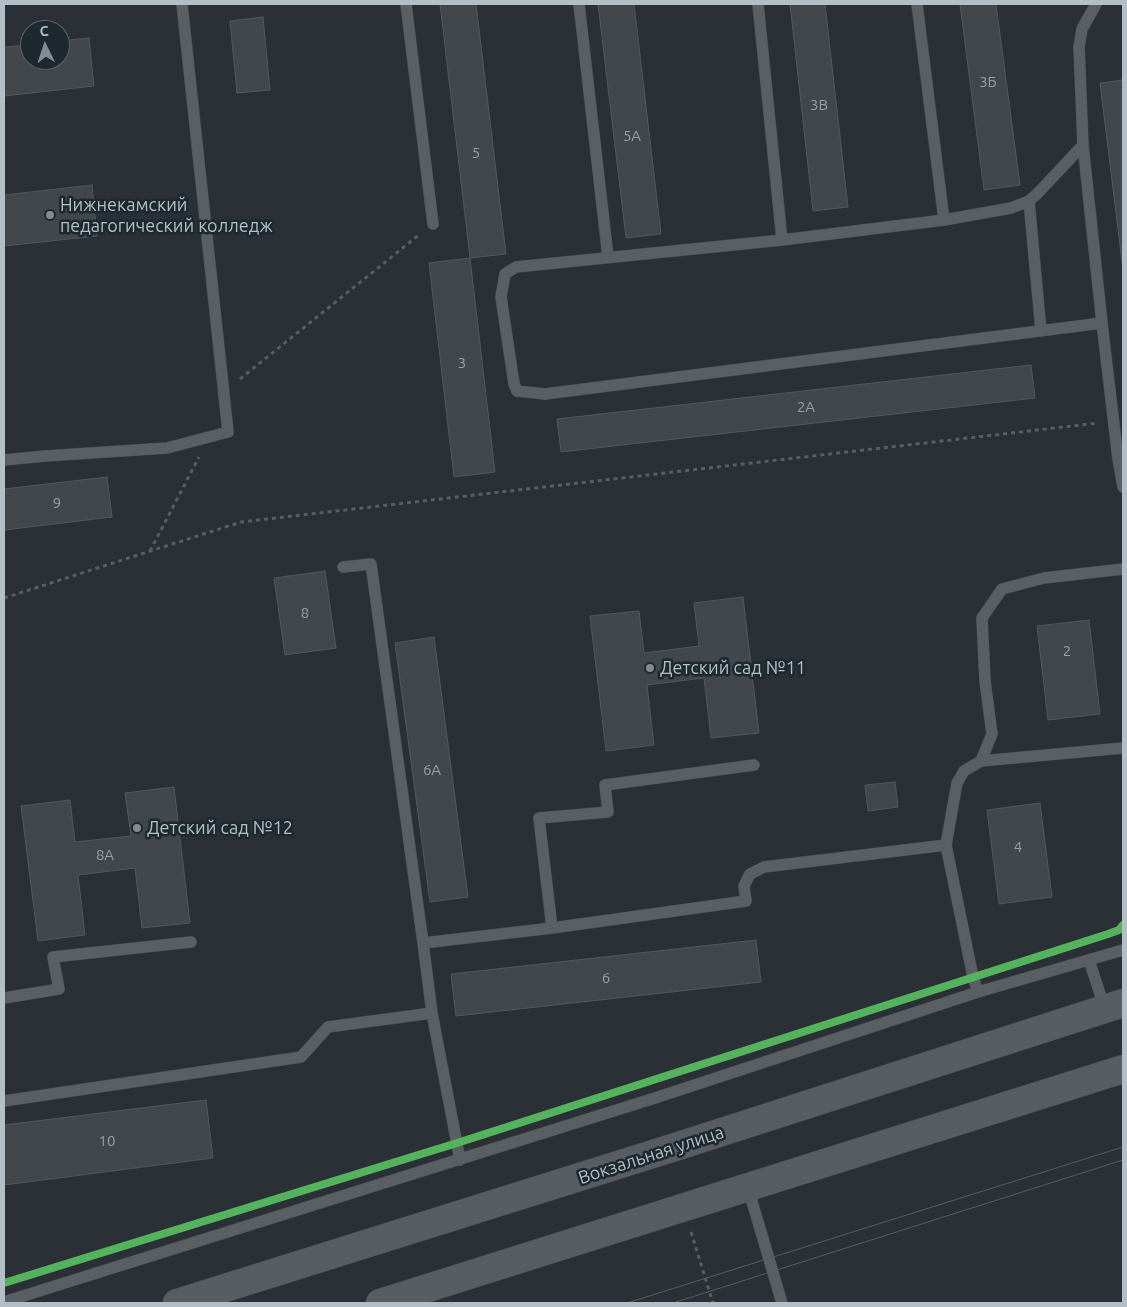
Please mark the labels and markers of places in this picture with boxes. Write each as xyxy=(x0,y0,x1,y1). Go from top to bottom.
place label: Нижнекамский педагогический колледж xyxy=(60,194,273,236)
marker: Нижнекамский педагогический колледж xyxy=(44,209,56,221)
place label: Детский сад №11 xyxy=(660,657,806,679)
marker: Детский сад №11 xyxy=(644,662,656,674)
place label: Детский сад №12 xyxy=(147,817,293,839)
marker: Детский сад №12 xyxy=(131,822,143,834)

